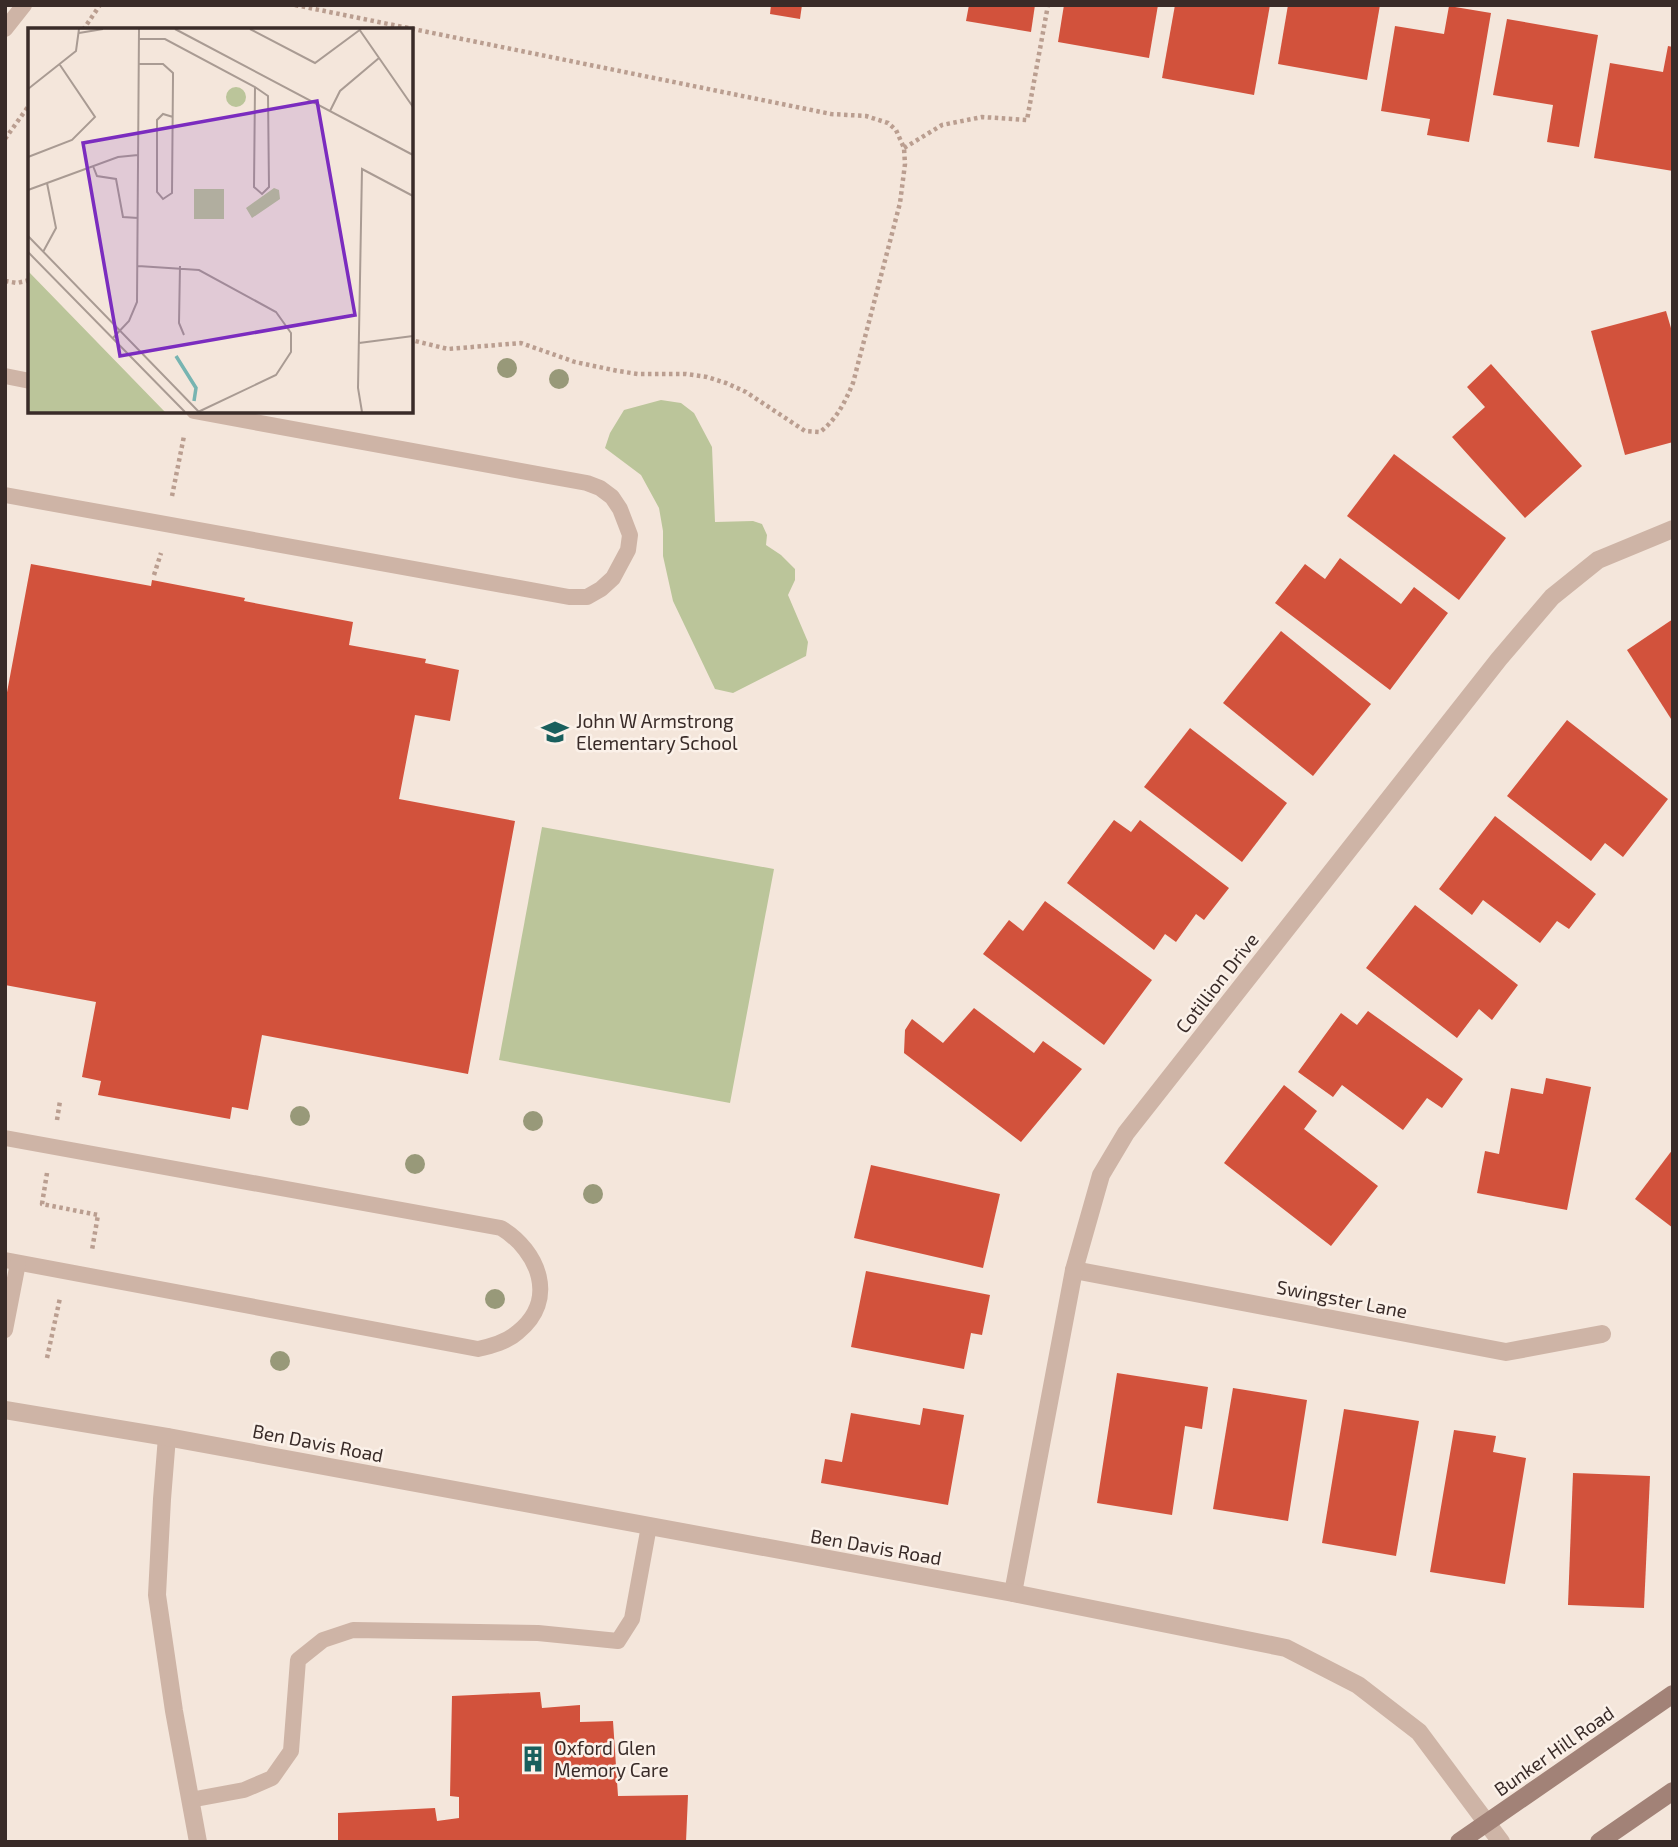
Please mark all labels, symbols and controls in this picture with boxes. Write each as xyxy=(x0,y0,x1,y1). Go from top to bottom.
inset map xyxy=(28,28,413,413)
place label: John W Armstrong Elementary School xyxy=(576,709,738,754)
school or university icon: John W Armstrong Elementary School xyxy=(540,717,570,747)
street label: Cotillion Drive xyxy=(1170,928,1263,1037)
street label: Swingster Lane xyxy=(1275,1275,1409,1322)
street label: Ben Davis Road xyxy=(251,1419,385,1466)
street label: Ben Davis Road xyxy=(809,1524,943,1569)
street label: Bunker Hill Road xyxy=(1489,1701,1618,1800)
place label: Oxford Glen Memory Care xyxy=(554,1736,669,1781)
building icon: Oxford Glen Memory Care xyxy=(518,1744,548,1774)

